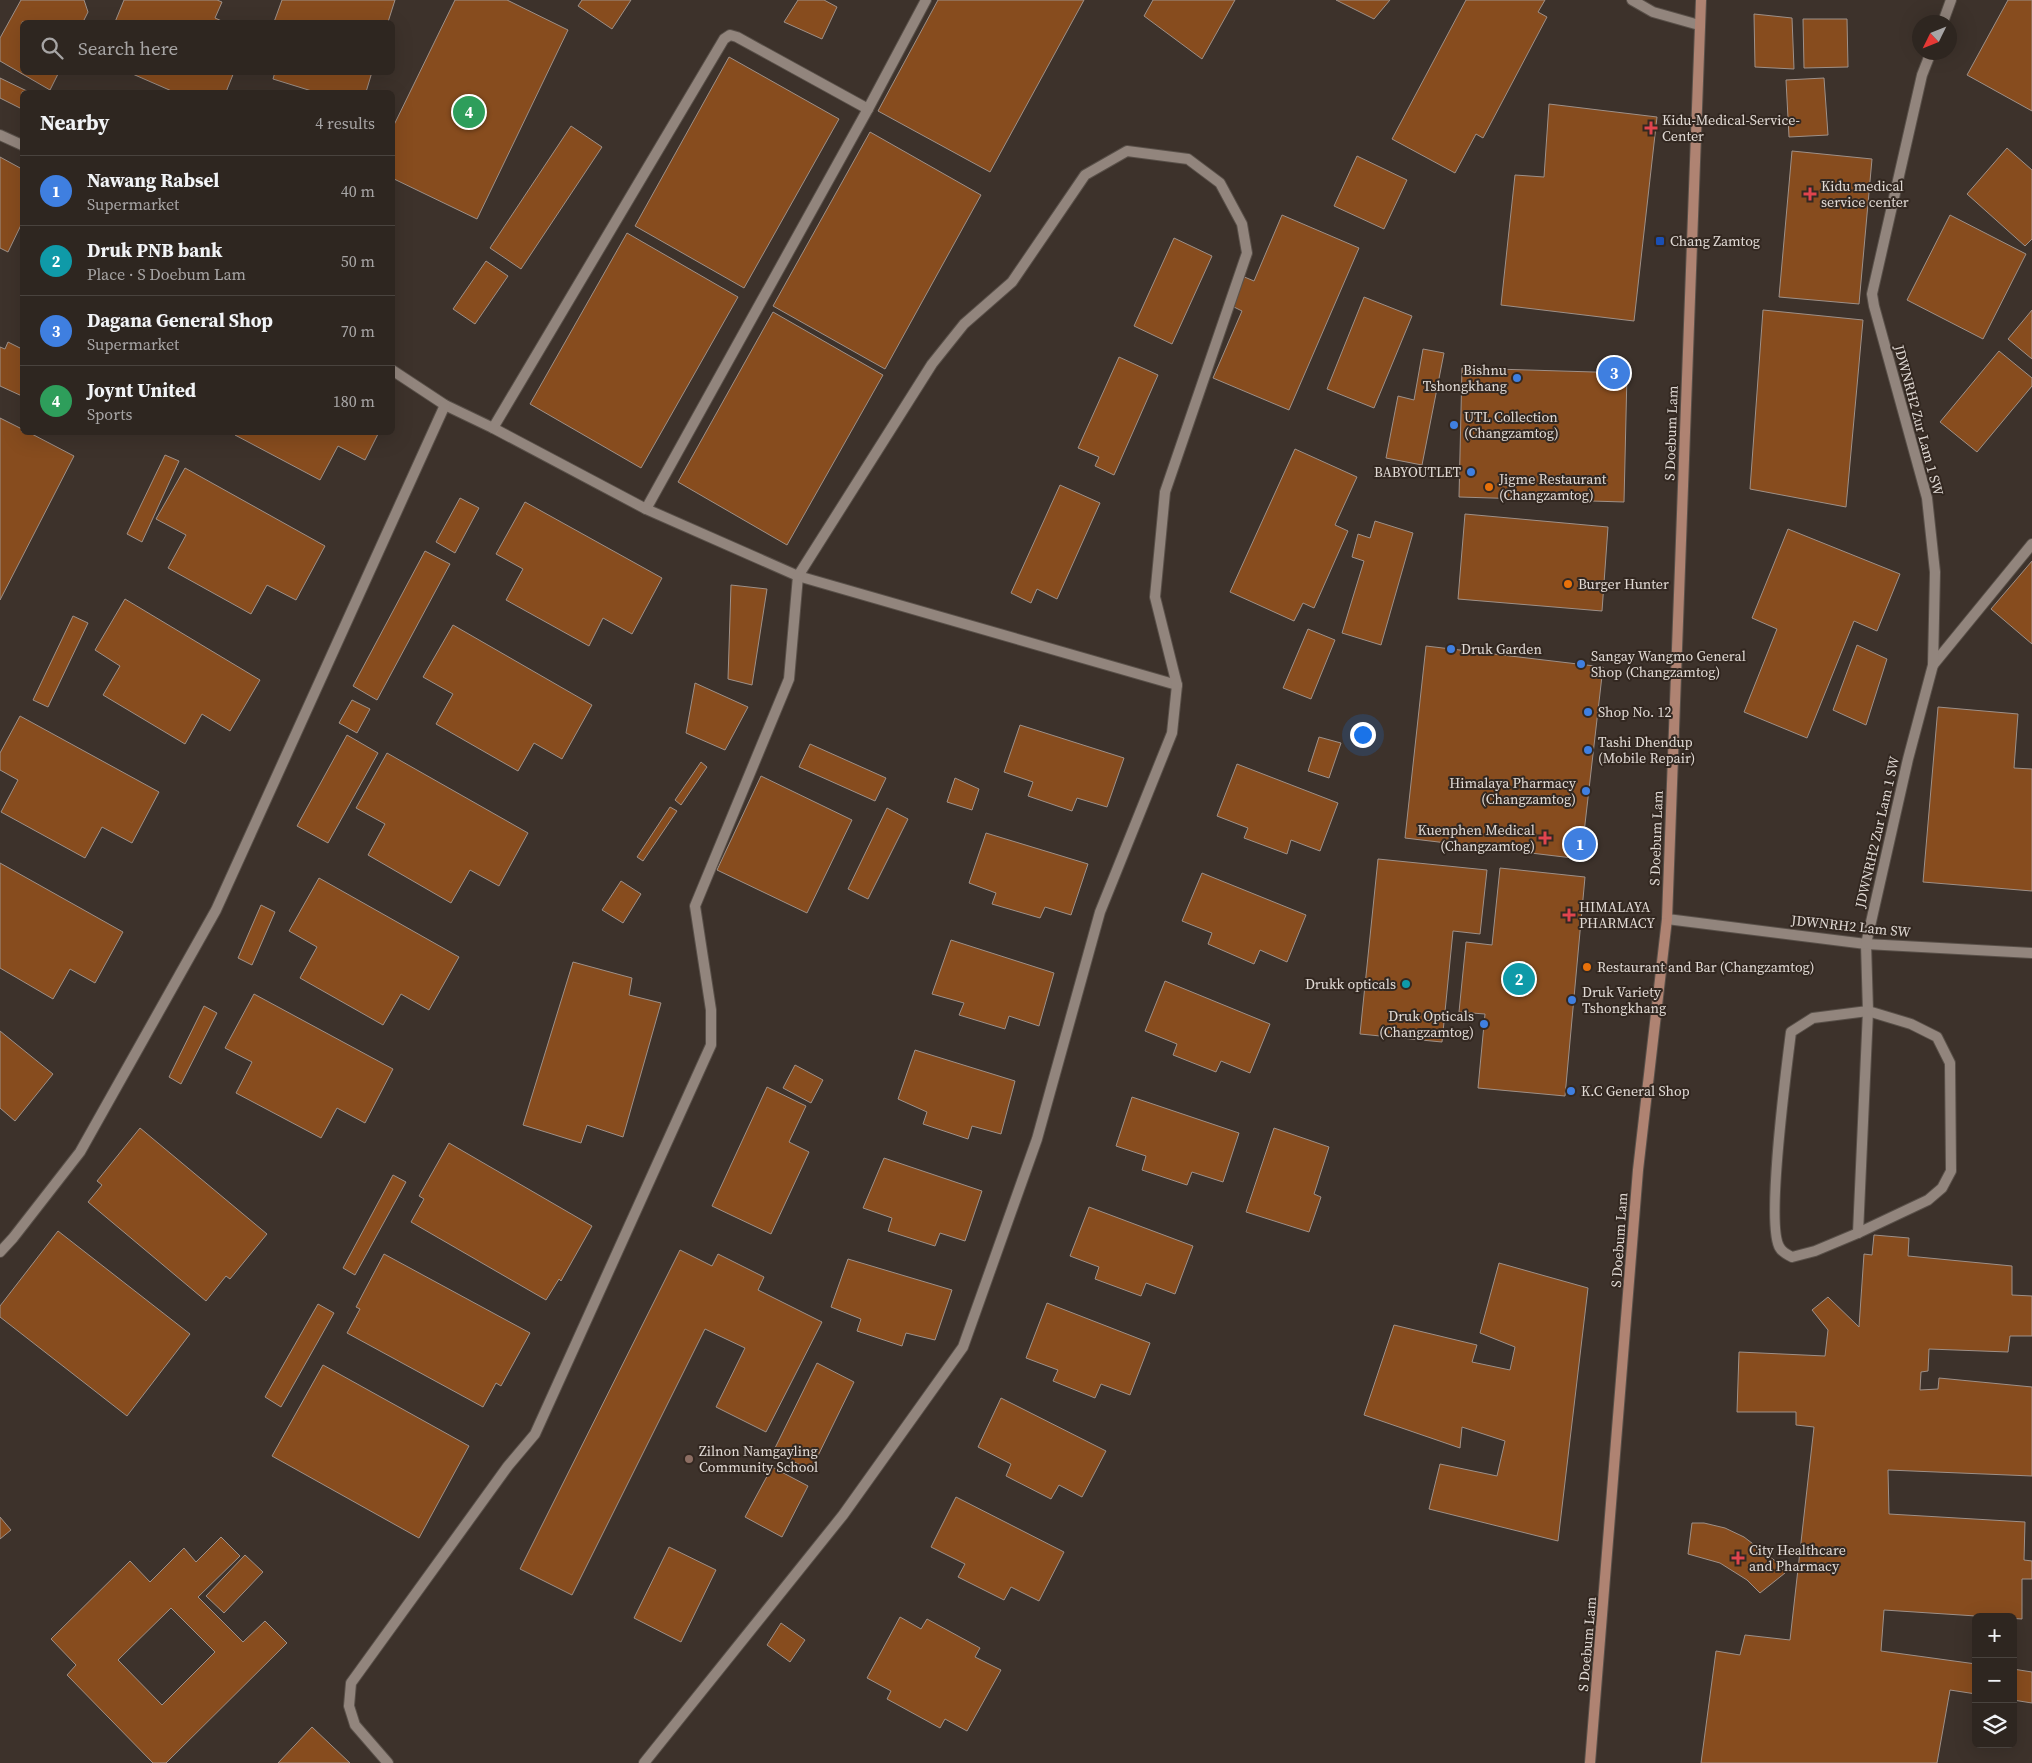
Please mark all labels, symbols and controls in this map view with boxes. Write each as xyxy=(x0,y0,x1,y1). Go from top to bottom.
north arrow xyxy=(1912,15,1957,60)
search box xyxy=(20,20,395,75)
icon: search xyxy=(38,34,66,62)
text: Search here xyxy=(78,35,178,61)
pin: 4 xyxy=(453,93,485,131)
text: Nearby xyxy=(40,108,110,137)
place label: Kidu-Medical-Service- Center xyxy=(1662,110,1800,146)
text: 4 results xyxy=(315,112,375,134)
marker: Kidu-Medical-Service- Center xyxy=(1644,121,1658,135)
text: Nawang Rabsel xyxy=(87,167,219,193)
place label: Kidu medical service center xyxy=(1821,176,1909,212)
text: 1 xyxy=(52,180,60,202)
text: 40 m xyxy=(341,180,375,202)
marker: Kidu medical service center xyxy=(1803,187,1817,201)
text: Supermarket xyxy=(87,193,179,215)
place label: Chang Zamtog xyxy=(1670,231,1760,251)
marker: Chang Zamtog xyxy=(1654,235,1666,247)
text: Druk PNB bank xyxy=(87,237,222,263)
text: 2 xyxy=(52,250,60,272)
text: 50 m xyxy=(341,250,375,272)
text: Place · S Doebum Lam xyxy=(87,263,246,285)
text: Dagana General Shop xyxy=(87,307,273,333)
text: 3 xyxy=(52,320,60,342)
text: 70 m xyxy=(341,320,375,342)
text: Supermarket xyxy=(87,333,179,355)
street label: JDWNRH2 Zur Lam 1 SW xyxy=(1889,342,1949,498)
pin: 3 xyxy=(1598,354,1630,392)
place label: Bishnu Tshongkhang xyxy=(1423,360,1507,396)
marker: Bishnu Tshongkhang xyxy=(1511,372,1523,384)
text: Joynt United xyxy=(87,377,196,403)
street label: S Doebum Lam xyxy=(1659,385,1683,481)
text: 4 xyxy=(52,390,60,412)
text: 180 m xyxy=(333,390,375,412)
text: Sports xyxy=(87,403,132,425)
place label: UTL Collection (Changzamtog) xyxy=(1464,407,1559,443)
marker: UTL Collection (Changzamtog) xyxy=(1448,419,1460,431)
place label: BABYOUTLET xyxy=(1374,462,1462,482)
marker: BABYOUTLET xyxy=(1465,466,1477,478)
place label: Jigme Restaurant (Changzamtog) xyxy=(1498,469,1607,505)
marker: Jigme Restaurant (Changzamtog) xyxy=(1483,481,1495,493)
place label: Burger Hunter xyxy=(1578,574,1669,594)
marker: Burger Hunter xyxy=(1562,578,1574,590)
place label: Druk Garden xyxy=(1461,639,1542,659)
marker: Druk Garden xyxy=(1445,643,1457,655)
place label: Sangay Wangmo General Shop (Changzamtog) xyxy=(1591,646,1746,682)
marker: Sangay Wangmo General Shop (Changzamtog) xyxy=(1575,658,1587,670)
place label: Shop No. 12 xyxy=(1598,702,1671,722)
marker: Shop No. 12 xyxy=(1582,706,1594,718)
your location xyxy=(1350,722,1376,748)
place label: Tashi Dhendup (Mobile Repair) xyxy=(1598,732,1695,768)
marker: Tashi Dhendup (Mobile Repair) xyxy=(1582,744,1594,756)
street label: JDWNRH2 Zur Lam 1 SW xyxy=(1850,754,1904,911)
place label: Himalaya Pharmacy (Changzamtog) xyxy=(1449,773,1577,809)
marker: Himalaya Pharmacy (Changzamtog) xyxy=(1580,785,1592,797)
street label: S Doebum Lam xyxy=(1644,790,1668,886)
place label: Kuenphen Medical (Changzamtog) xyxy=(1417,820,1535,856)
pin: 1 xyxy=(1564,825,1596,863)
marker: Kuenphen Medical (Changzamtog) xyxy=(1539,832,1551,844)
place label: HIMALAYA PHARMACY xyxy=(1579,897,1655,933)
marker: HIMALAYA PHARMACY xyxy=(1563,909,1575,921)
street label: JDWNRH2 Lam SW xyxy=(1789,910,1912,942)
place label: Restaurant and Bar (Changzamtog) xyxy=(1597,957,1815,977)
pin: 2 xyxy=(1503,960,1535,998)
marker: Restaurant and Bar (Changzamtog) xyxy=(1581,961,1593,973)
place label: Drukk opticals xyxy=(1305,974,1396,994)
marker: Drukk opticals xyxy=(1400,978,1412,990)
place label: Druk Variety Tshongkhang xyxy=(1582,982,1666,1018)
marker: Druk Variety Tshongkhang xyxy=(1566,994,1578,1006)
place label: Druk Opticals (Changzamtog) xyxy=(1379,1006,1474,1042)
marker: Druk Opticals (Changzamtog) xyxy=(1478,1018,1490,1030)
place label: K.C General Shop xyxy=(1581,1081,1690,1101)
marker: K.C General Shop xyxy=(1565,1085,1577,1097)
street label: S Doebum Lam xyxy=(1606,1192,1632,1288)
place label: Zilnon Namgayling Community School xyxy=(699,1441,818,1477)
marker: Zilnon Namgayling Community School xyxy=(683,1453,695,1465)
place label: City Healthcare and Pharmacy xyxy=(1749,1540,1846,1576)
marker: City Healthcare and Pharmacy xyxy=(1731,1551,1745,1565)
street label: S Doebum Lam xyxy=(1573,1595,1601,1692)
map controls xyxy=(1972,1613,2017,1748)
button: + xyxy=(1972,1613,2017,1658)
button: − xyxy=(1972,1658,2017,1703)
button: layers xyxy=(1972,1703,2017,1748)

